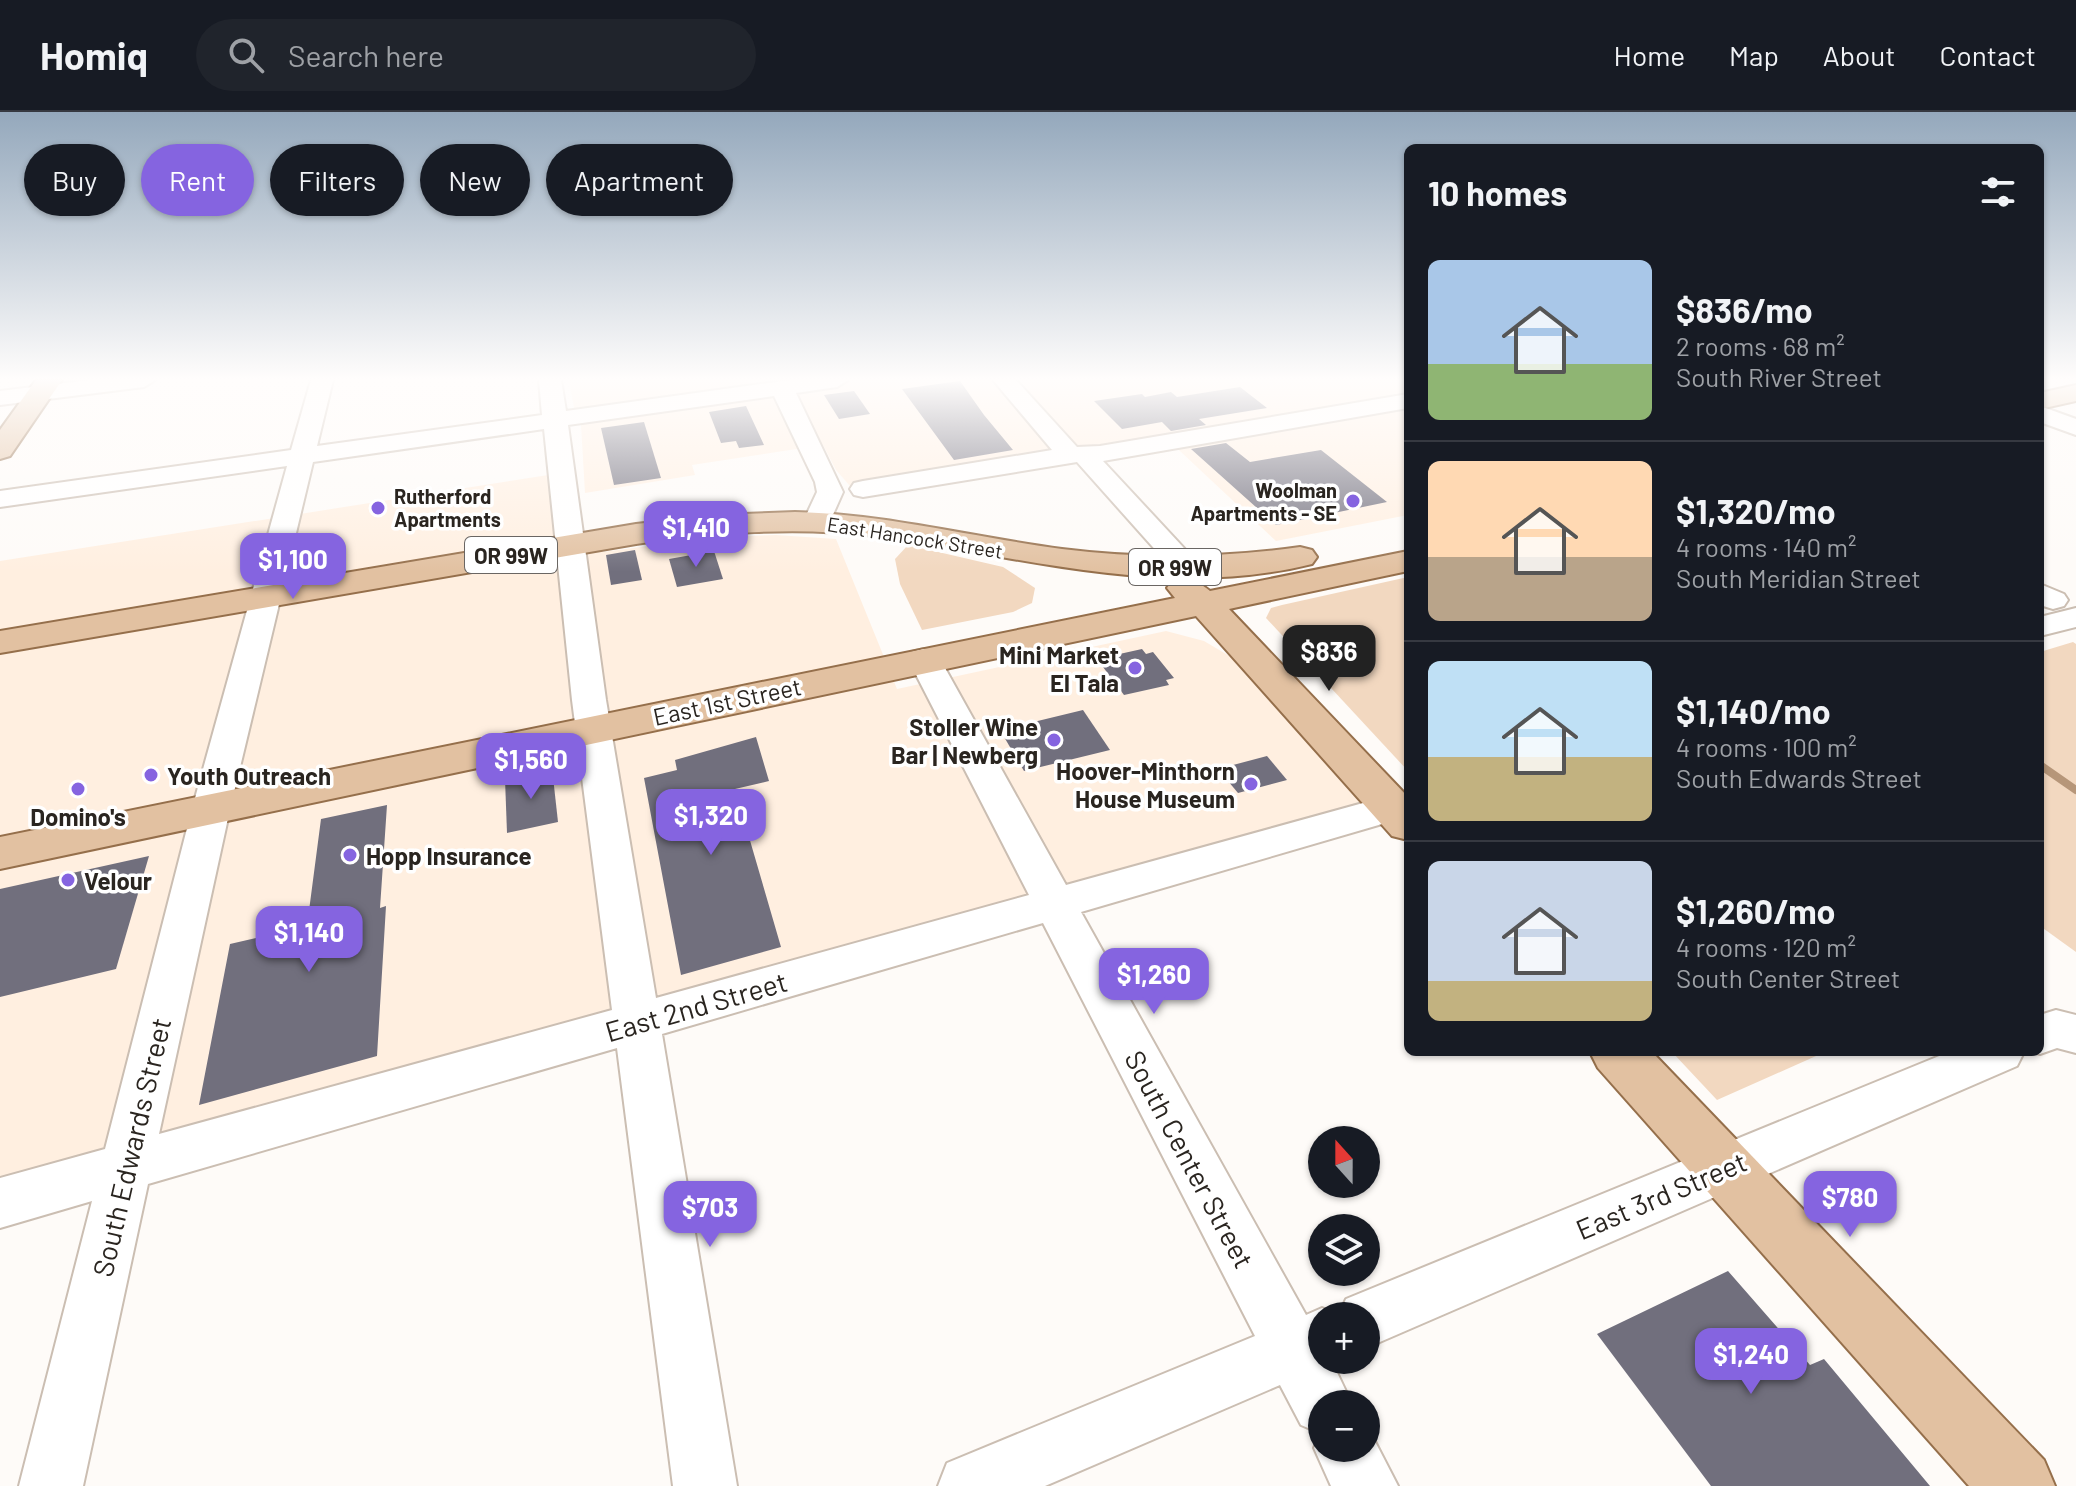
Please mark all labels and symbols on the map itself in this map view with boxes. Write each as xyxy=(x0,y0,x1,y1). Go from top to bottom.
place label: Woolman Apartments - SE xyxy=(1190,478,1337,525)
place label: Rutherford Apartments xyxy=(394,484,501,531)
marker: Woolman Apartments - SE xyxy=(1344,492,1362,510)
marker: Rutherford Apartments xyxy=(369,499,387,517)
pin: $1,410 xyxy=(631,501,761,569)
street label: East Hancock Street xyxy=(826,511,1004,563)
pin: $1,100 xyxy=(228,533,358,601)
road number: OR 99W xyxy=(465,537,557,573)
road number: OR 99W xyxy=(1129,549,1221,585)
pin: $836 xyxy=(1282,625,1376,693)
place label: Mini Market El Tala xyxy=(999,640,1119,697)
marker: Mini Market El Tala xyxy=(1126,659,1144,677)
street label: East 1st Street xyxy=(650,671,804,731)
place label: Stoller Wine Bar | Newberg xyxy=(891,712,1038,769)
marker: Stoller Wine Bar | Newberg xyxy=(1045,731,1063,749)
pin: $1,560 xyxy=(466,733,596,801)
place label: Hoover-Minthorn House Museum xyxy=(1056,756,1235,813)
place label: Youth Outreach xyxy=(167,761,331,790)
marker: Youth Outreach xyxy=(142,766,160,784)
marker: Hoover-Minthorn House Museum xyxy=(1242,775,1260,793)
marker: Domino's xyxy=(69,780,87,798)
pin: $1,320 xyxy=(646,789,776,857)
place label: Domino's xyxy=(30,802,126,831)
place label: Hopp Insurance xyxy=(366,841,532,870)
marker: Hopp Insurance xyxy=(341,846,359,864)
place label: Velour xyxy=(84,866,152,895)
marker: Velour xyxy=(59,871,77,889)
pin: $1,140 xyxy=(244,906,374,974)
pin: $1,260 xyxy=(1089,948,1219,1016)
street label: East 2nd Street xyxy=(601,964,791,1048)
street label: South Edwards Street xyxy=(85,1014,177,1280)
street label: South Center Street xyxy=(1118,1044,1262,1274)
north arrow xyxy=(1308,1126,1380,1198)
street label: East 3rd Street xyxy=(1570,1144,1752,1246)
pin: $780 xyxy=(1803,1171,1897,1239)
pin: $703 xyxy=(663,1181,757,1249)
pin: $1,240 xyxy=(1686,1328,1816,1396)

